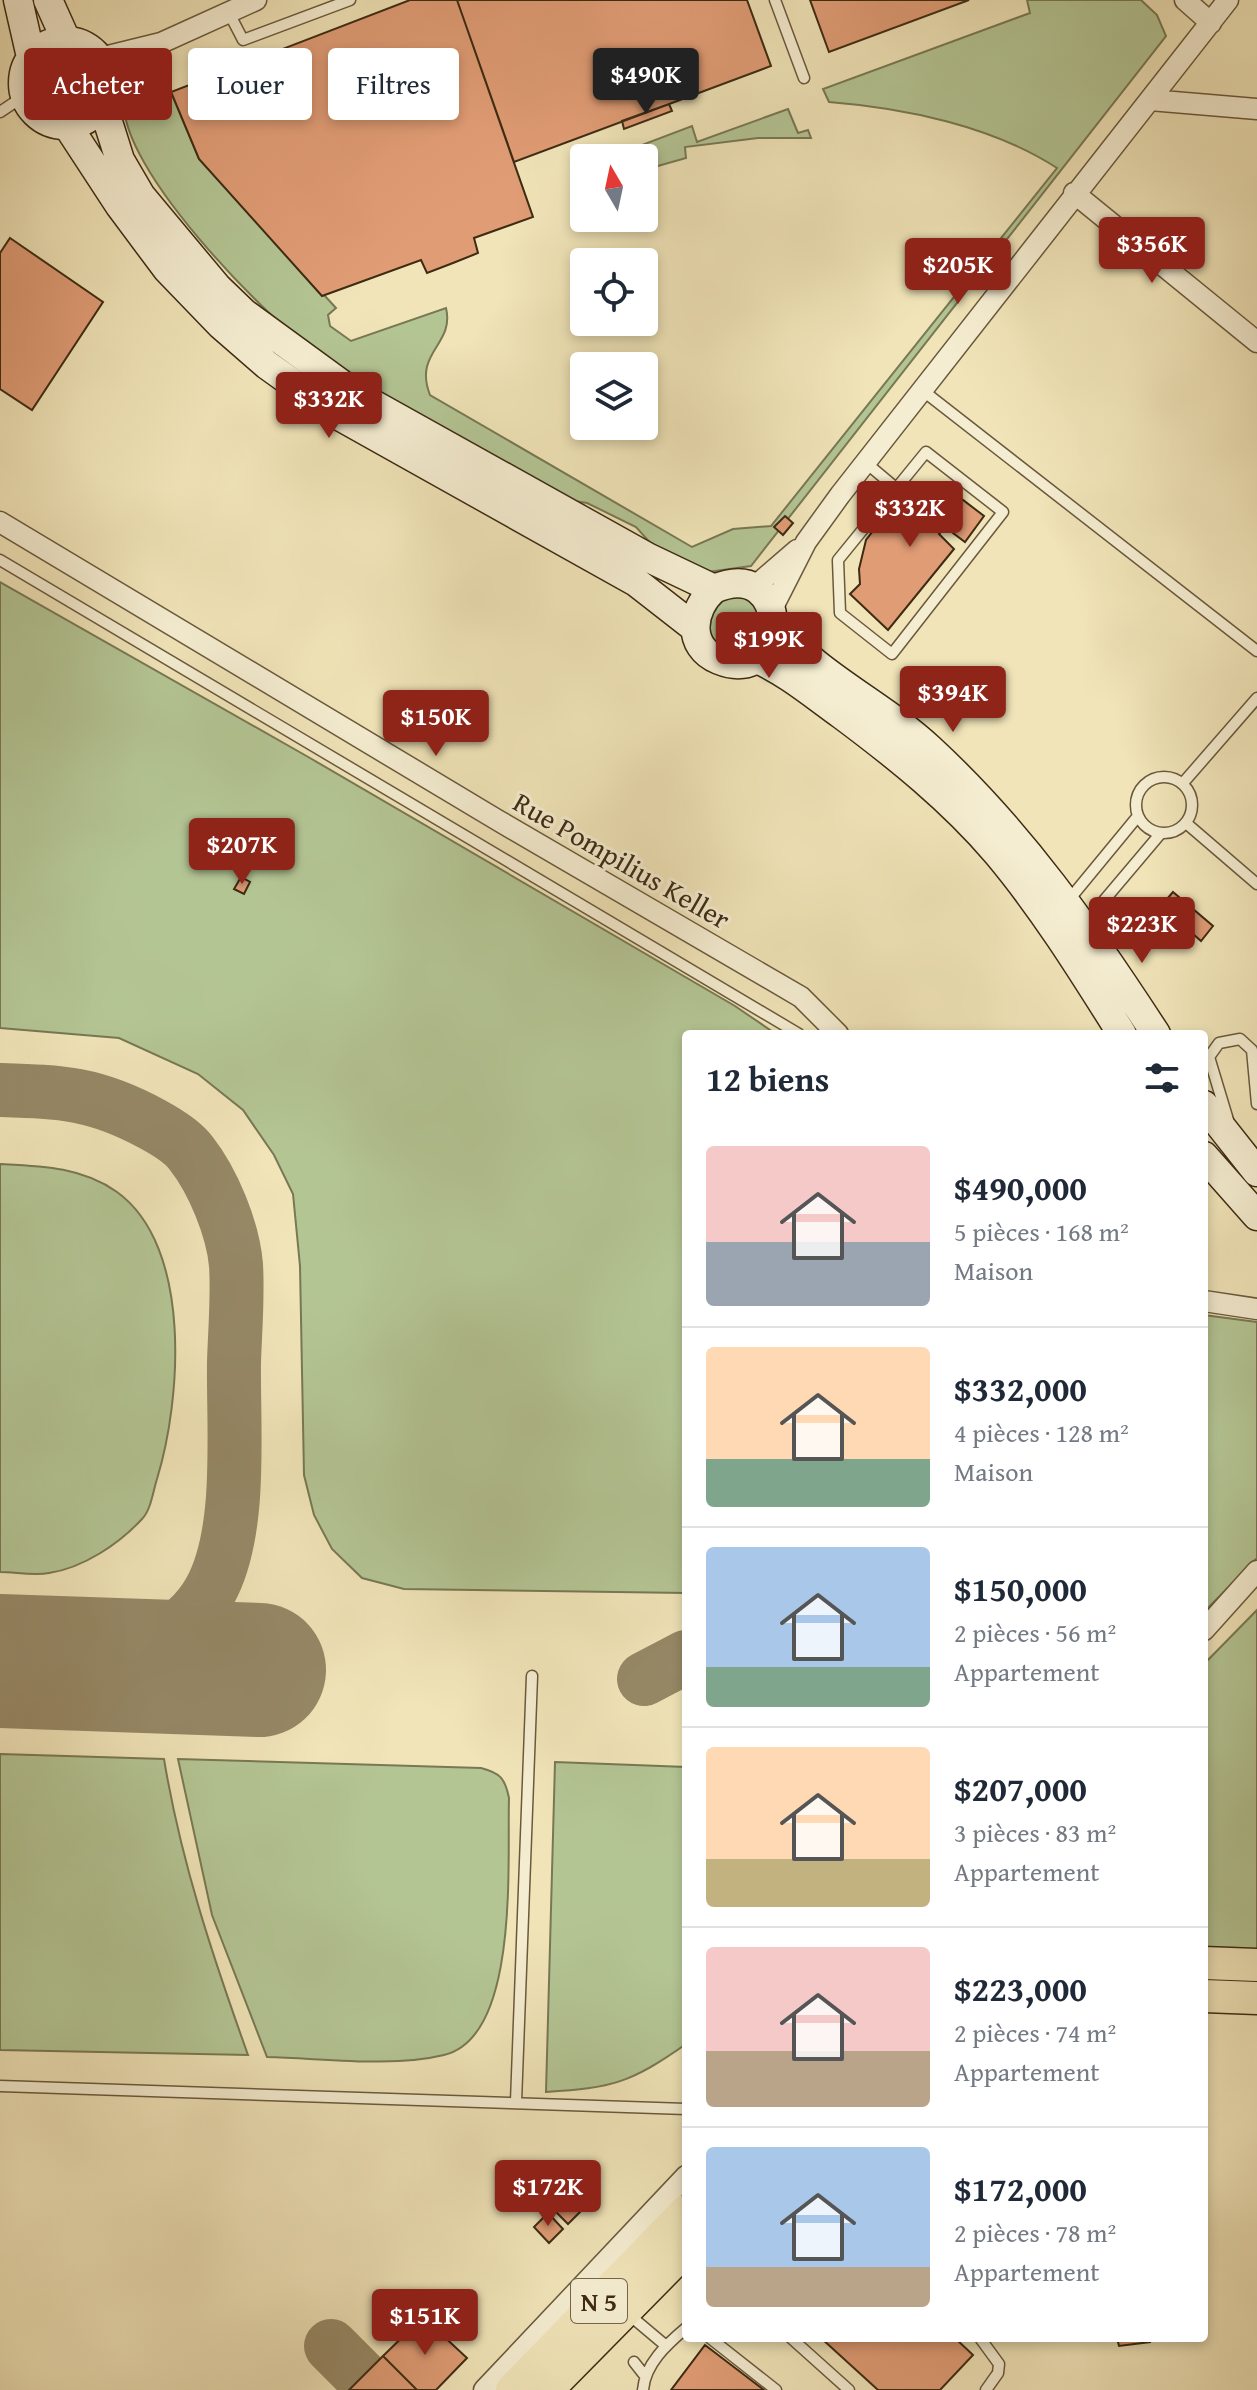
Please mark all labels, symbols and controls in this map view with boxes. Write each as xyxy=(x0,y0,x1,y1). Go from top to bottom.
chip: Acheter xyxy=(24,48,172,120)
chip: Louer xyxy=(188,48,312,120)
chip: Filtres xyxy=(328,48,459,120)
pin: $490K xyxy=(590,48,702,116)
text: $490K xyxy=(611,54,681,93)
north arrow xyxy=(570,144,658,232)
map controls xyxy=(570,144,658,440)
pin: $356K xyxy=(1096,217,1208,285)
text: $356K xyxy=(1117,223,1187,262)
pin: $205K xyxy=(902,238,1014,306)
text: $205K xyxy=(923,244,993,283)
button: locate xyxy=(570,248,658,336)
button: layers xyxy=(570,352,658,440)
pin: $332K xyxy=(273,372,385,440)
text: $332K xyxy=(294,378,364,417)
pin: $332K xyxy=(854,481,966,549)
text: $332K xyxy=(875,487,945,526)
pin: $199K xyxy=(713,612,825,680)
text: $199K xyxy=(734,618,804,657)
pin: $394K xyxy=(897,666,1009,734)
text: $394K xyxy=(918,672,988,711)
pin: $150K xyxy=(380,690,492,758)
text: $150K xyxy=(401,696,471,735)
street label: Rue Pompilius Keller xyxy=(506,781,738,939)
pin: $207K xyxy=(186,818,298,886)
text: $207K xyxy=(207,824,277,863)
pin: $223K xyxy=(1086,897,1198,965)
text: $223K xyxy=(1107,903,1177,942)
text: 12 biens xyxy=(706,1054,829,1103)
icon: filters xyxy=(1140,1056,1184,1100)
text: $490,000 xyxy=(954,1163,1087,1212)
icon: home xyxy=(770,1178,866,1274)
text: 5 pièces · 168 m² xyxy=(954,1212,1129,1251)
text: Maison xyxy=(954,1251,1033,1290)
text: $332,000 xyxy=(954,1364,1087,1413)
icon: home xyxy=(770,1379,866,1475)
text: 4 pièces · 128 m² xyxy=(954,1413,1129,1452)
text: Maison xyxy=(954,1452,1033,1491)
text: $150,000 xyxy=(954,1564,1087,1613)
icon: home xyxy=(770,1579,866,1675)
text: 2 pièces · 56 m² xyxy=(954,1613,1116,1652)
text: Appartement xyxy=(954,1652,1099,1691)
text: $207,000 xyxy=(954,1764,1087,1813)
icon: home xyxy=(770,1779,866,1875)
text: 3 pièces · 83 m² xyxy=(954,1813,1116,1852)
text: Appartement xyxy=(954,1852,1099,1891)
text: $223,000 xyxy=(954,1964,1087,2013)
icon: home xyxy=(770,1979,866,2075)
text: 2 pièces · 74 m² xyxy=(954,2013,1116,2052)
text: Appartement xyxy=(954,2052,1099,2091)
pin: $172K xyxy=(492,2160,604,2228)
text: $172,000 xyxy=(954,2164,1087,2213)
text: $172K xyxy=(513,2166,583,2205)
icon: home xyxy=(770,2179,866,2275)
text: 2 pièces · 78 m² xyxy=(954,2213,1116,2252)
text: Appartement xyxy=(954,2252,1099,2291)
road number: N 5 xyxy=(571,2279,627,2323)
pin: $151K xyxy=(369,2289,481,2357)
text: $151K xyxy=(390,2295,460,2334)

